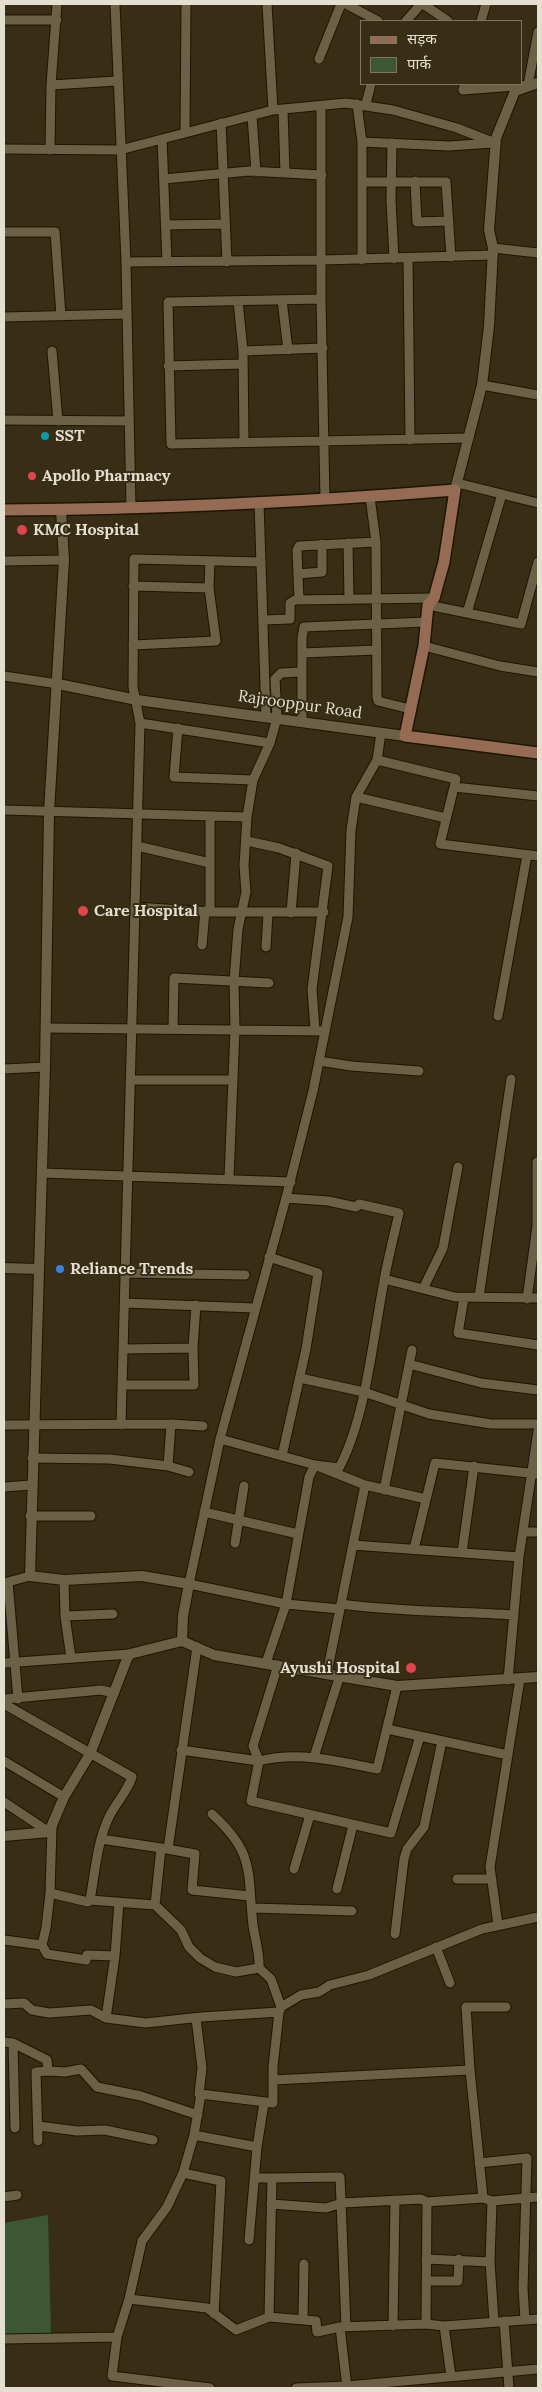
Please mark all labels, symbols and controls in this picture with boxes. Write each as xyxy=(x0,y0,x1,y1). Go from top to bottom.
legend xyxy=(360,20,522,85)
text: सड़क xyxy=(407,29,437,48)
text: पार्क xyxy=(407,54,431,73)
place label: SST xyxy=(55,426,85,446)
marker: SST xyxy=(39,430,51,442)
place label: Apollo Pharmacy xyxy=(42,466,171,486)
marker: Apollo Pharmacy xyxy=(26,470,38,482)
place label: KMC Hospital xyxy=(33,520,139,540)
marker: KMC Hospital xyxy=(15,523,29,537)
street label: Rajrooppur Road xyxy=(237,687,363,723)
place label: Care Hospital xyxy=(94,901,198,921)
marker: Care Hospital xyxy=(76,904,90,918)
place label: Reliance Trends xyxy=(70,1259,193,1279)
marker: Reliance Trends xyxy=(54,1263,66,1275)
place label: Ayushi Hospital xyxy=(280,1658,400,1678)
marker: Ayushi Hospital xyxy=(404,1661,418,1675)

